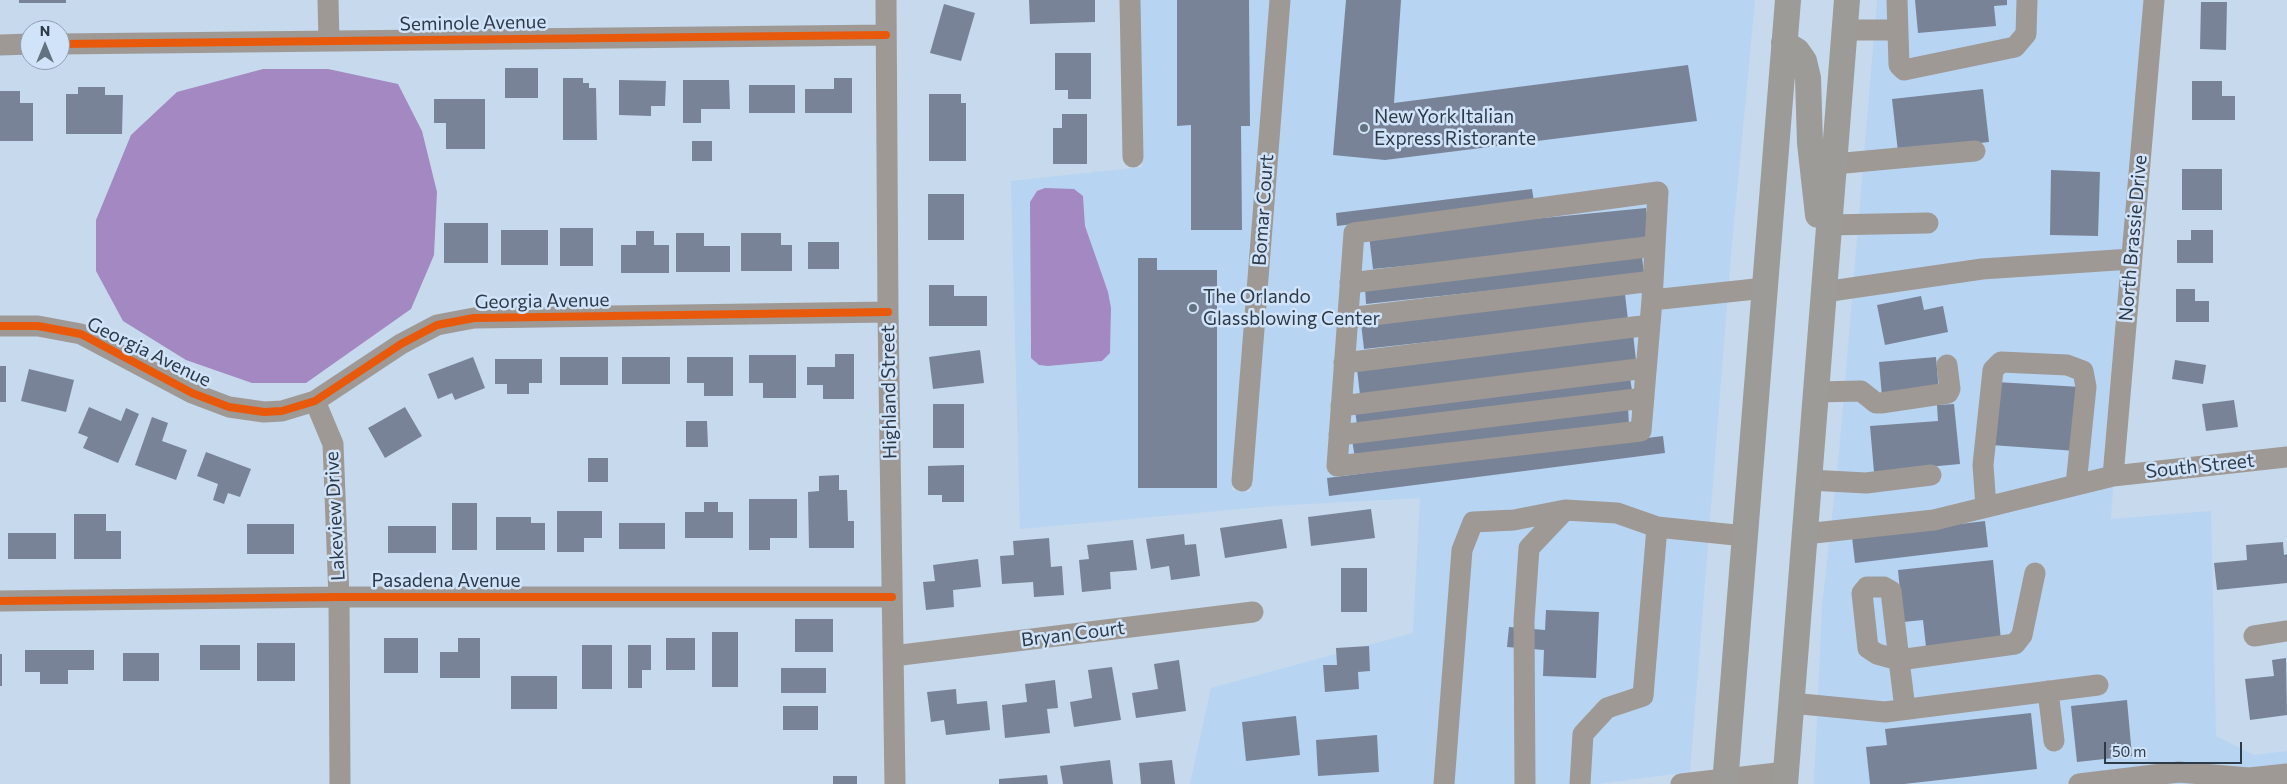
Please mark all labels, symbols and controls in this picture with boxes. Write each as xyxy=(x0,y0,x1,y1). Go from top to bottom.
street label: Seminole Avenue xyxy=(399,10,547,36)
north arrow xyxy=(20,20,70,70)
text: N xyxy=(40,22,50,39)
place label: New York Italian Express Ristorante xyxy=(1374,106,1536,150)
marker: New York Italian Express Ristorante xyxy=(1358,122,1370,134)
street label: Bomar Court xyxy=(1248,153,1278,267)
street label: North Brassie Drive xyxy=(2114,154,2152,322)
place label: The Orlando Glassblowing Center xyxy=(1203,286,1380,330)
street label: Georgia Avenue xyxy=(474,288,610,314)
marker: The Orlando Glassblowing Center xyxy=(1187,302,1199,314)
street label: Georgia Avenue xyxy=(83,312,215,392)
street label: Highland Street xyxy=(876,325,902,459)
street label: South Street xyxy=(2145,449,2255,483)
street label: Lakeview Drive xyxy=(320,451,350,581)
street label: Pasadena Avenue xyxy=(371,570,521,592)
street label: Bryan Court xyxy=(1020,616,1126,652)
scale bar xyxy=(2107,732,2244,764)
text: 50 m xyxy=(2112,742,2146,760)

